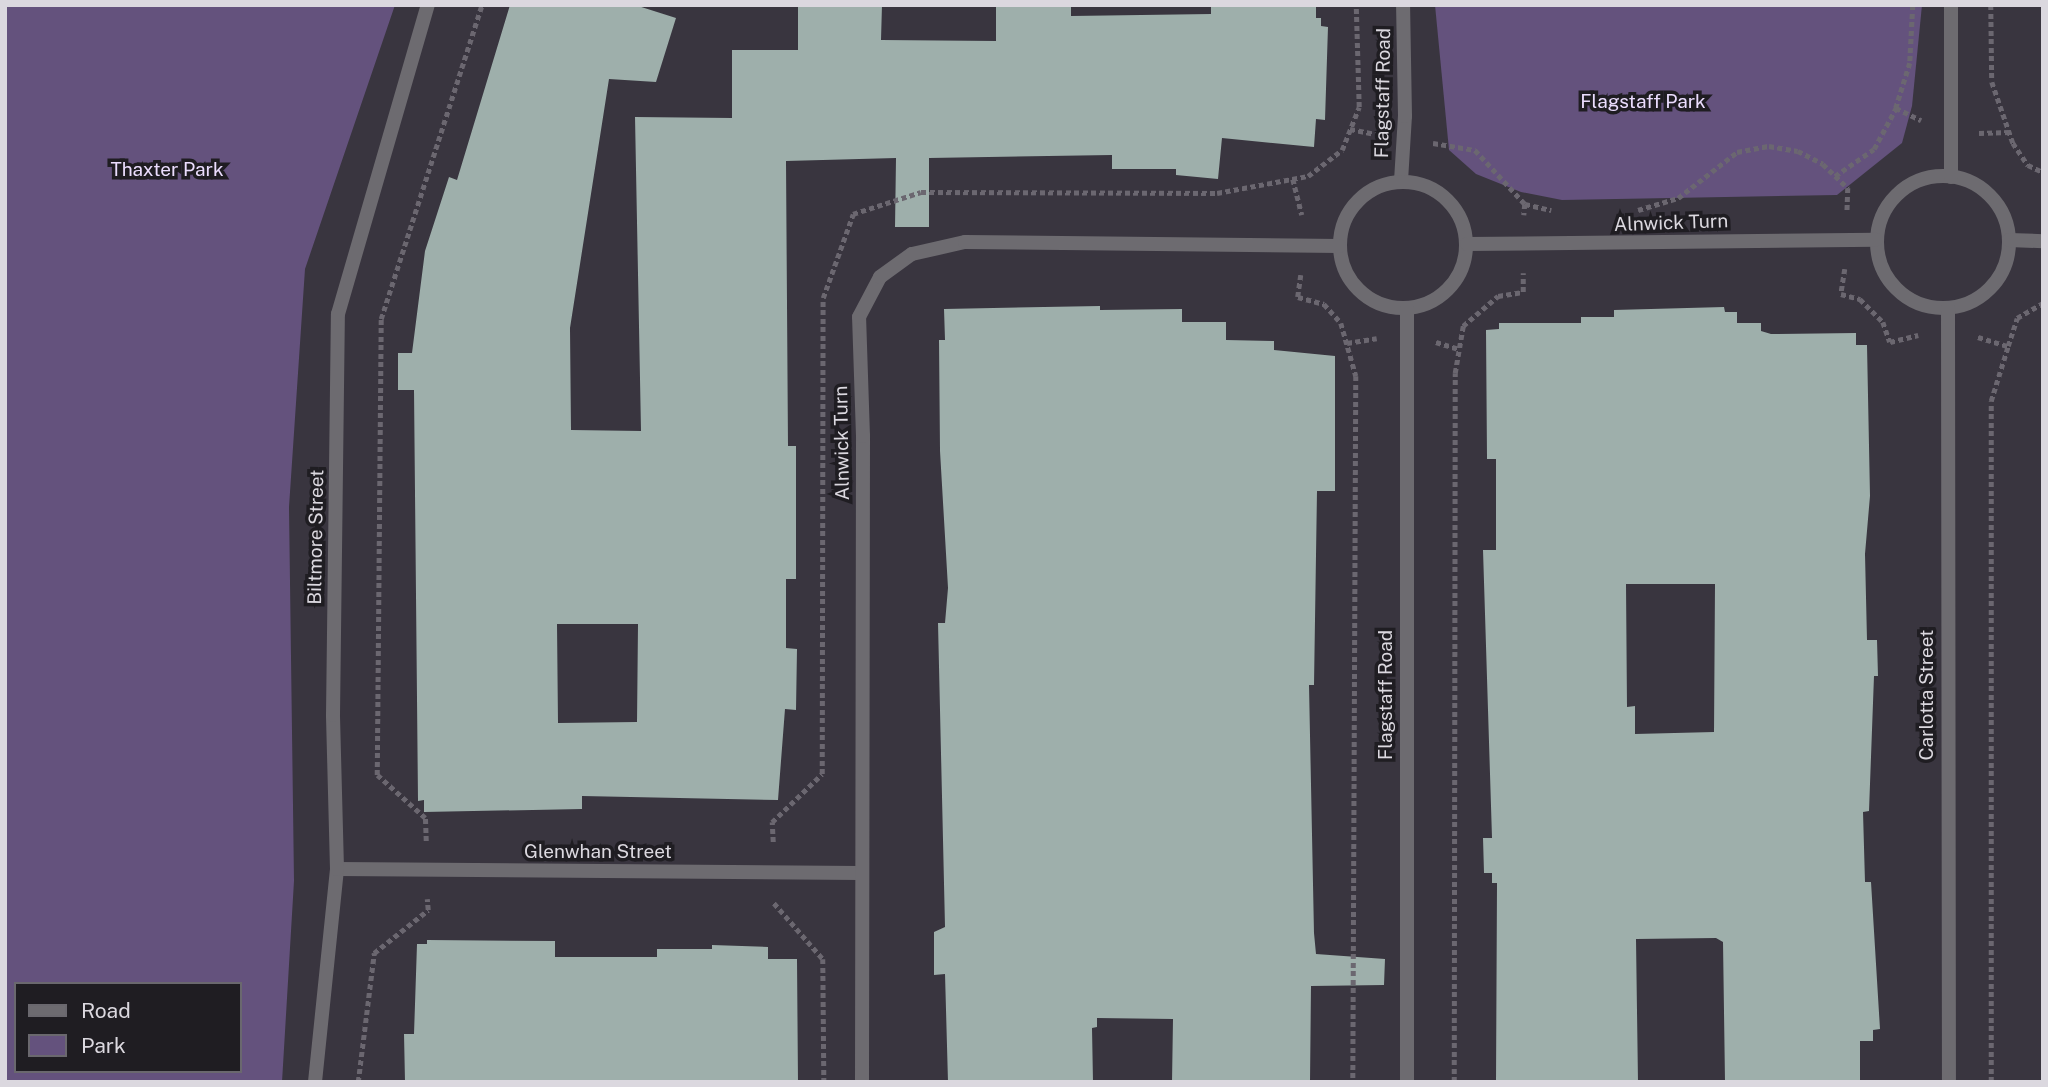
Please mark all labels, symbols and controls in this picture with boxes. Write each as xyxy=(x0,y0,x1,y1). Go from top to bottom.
street label: Flagstaff Road xyxy=(1370,28,1396,158)
park label: Flagstaff Park xyxy=(1580,91,1706,113)
park label: Thaxter Park xyxy=(110,159,224,181)
street label: Alnwick Turn xyxy=(1613,210,1729,236)
street label: Alnwick Turn xyxy=(830,386,854,500)
street label: Biltmore Street xyxy=(303,469,329,605)
street label: Flagstaff Road xyxy=(1375,630,1397,760)
street label: Carlotta Street xyxy=(1916,630,1938,760)
street label: Glenwhan Street xyxy=(524,841,672,863)
legend xyxy=(14,982,242,1073)
text: Road xyxy=(81,998,131,1023)
text: Park xyxy=(81,1033,126,1058)

